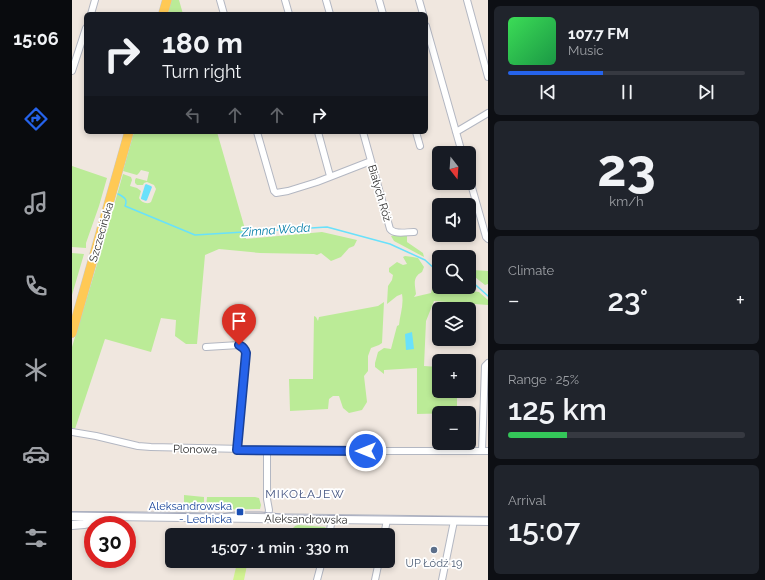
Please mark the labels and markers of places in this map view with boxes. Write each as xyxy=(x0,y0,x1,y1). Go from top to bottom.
pin xyxy=(222,304,256,345)
place label: Aleksandrowska - Lechicka xyxy=(149,500,232,526)
marker: Aleksandrowska - Lechicka xyxy=(235,507,245,517)
marker: UP Łódź 19 xyxy=(429,545,439,555)
place label: UP Łódź 19 xyxy=(406,557,462,570)

